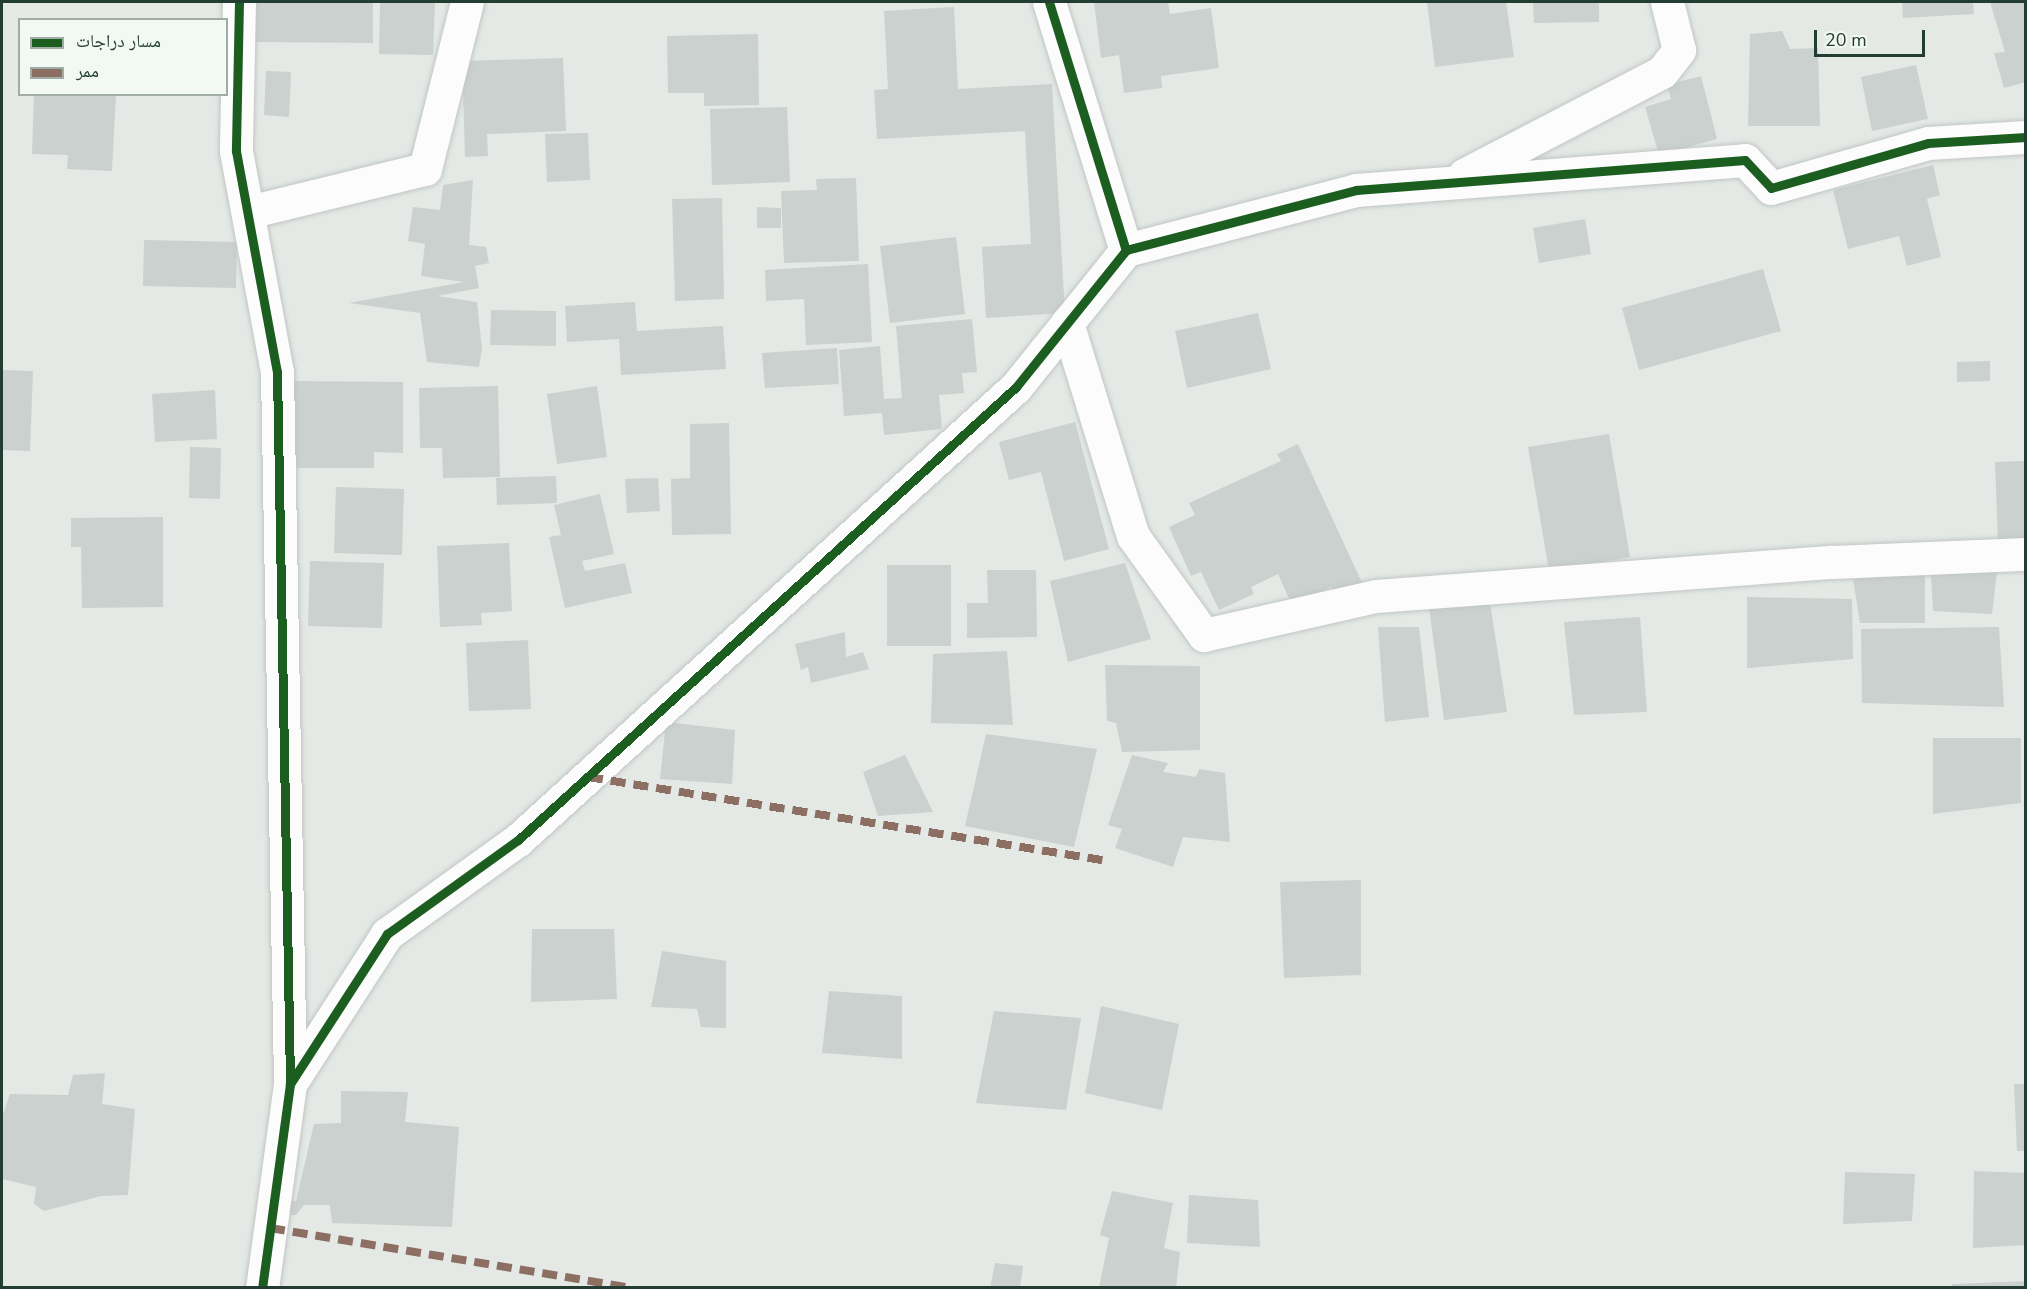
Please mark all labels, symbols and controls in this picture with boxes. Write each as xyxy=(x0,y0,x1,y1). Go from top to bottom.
legend xyxy=(18,18,228,96)
scale bar xyxy=(1817,18,1928,56)
text: 20 m xyxy=(1825,28,1867,52)
text: مسار دراجات xyxy=(76,29,161,53)
text: ممر xyxy=(76,59,99,83)

